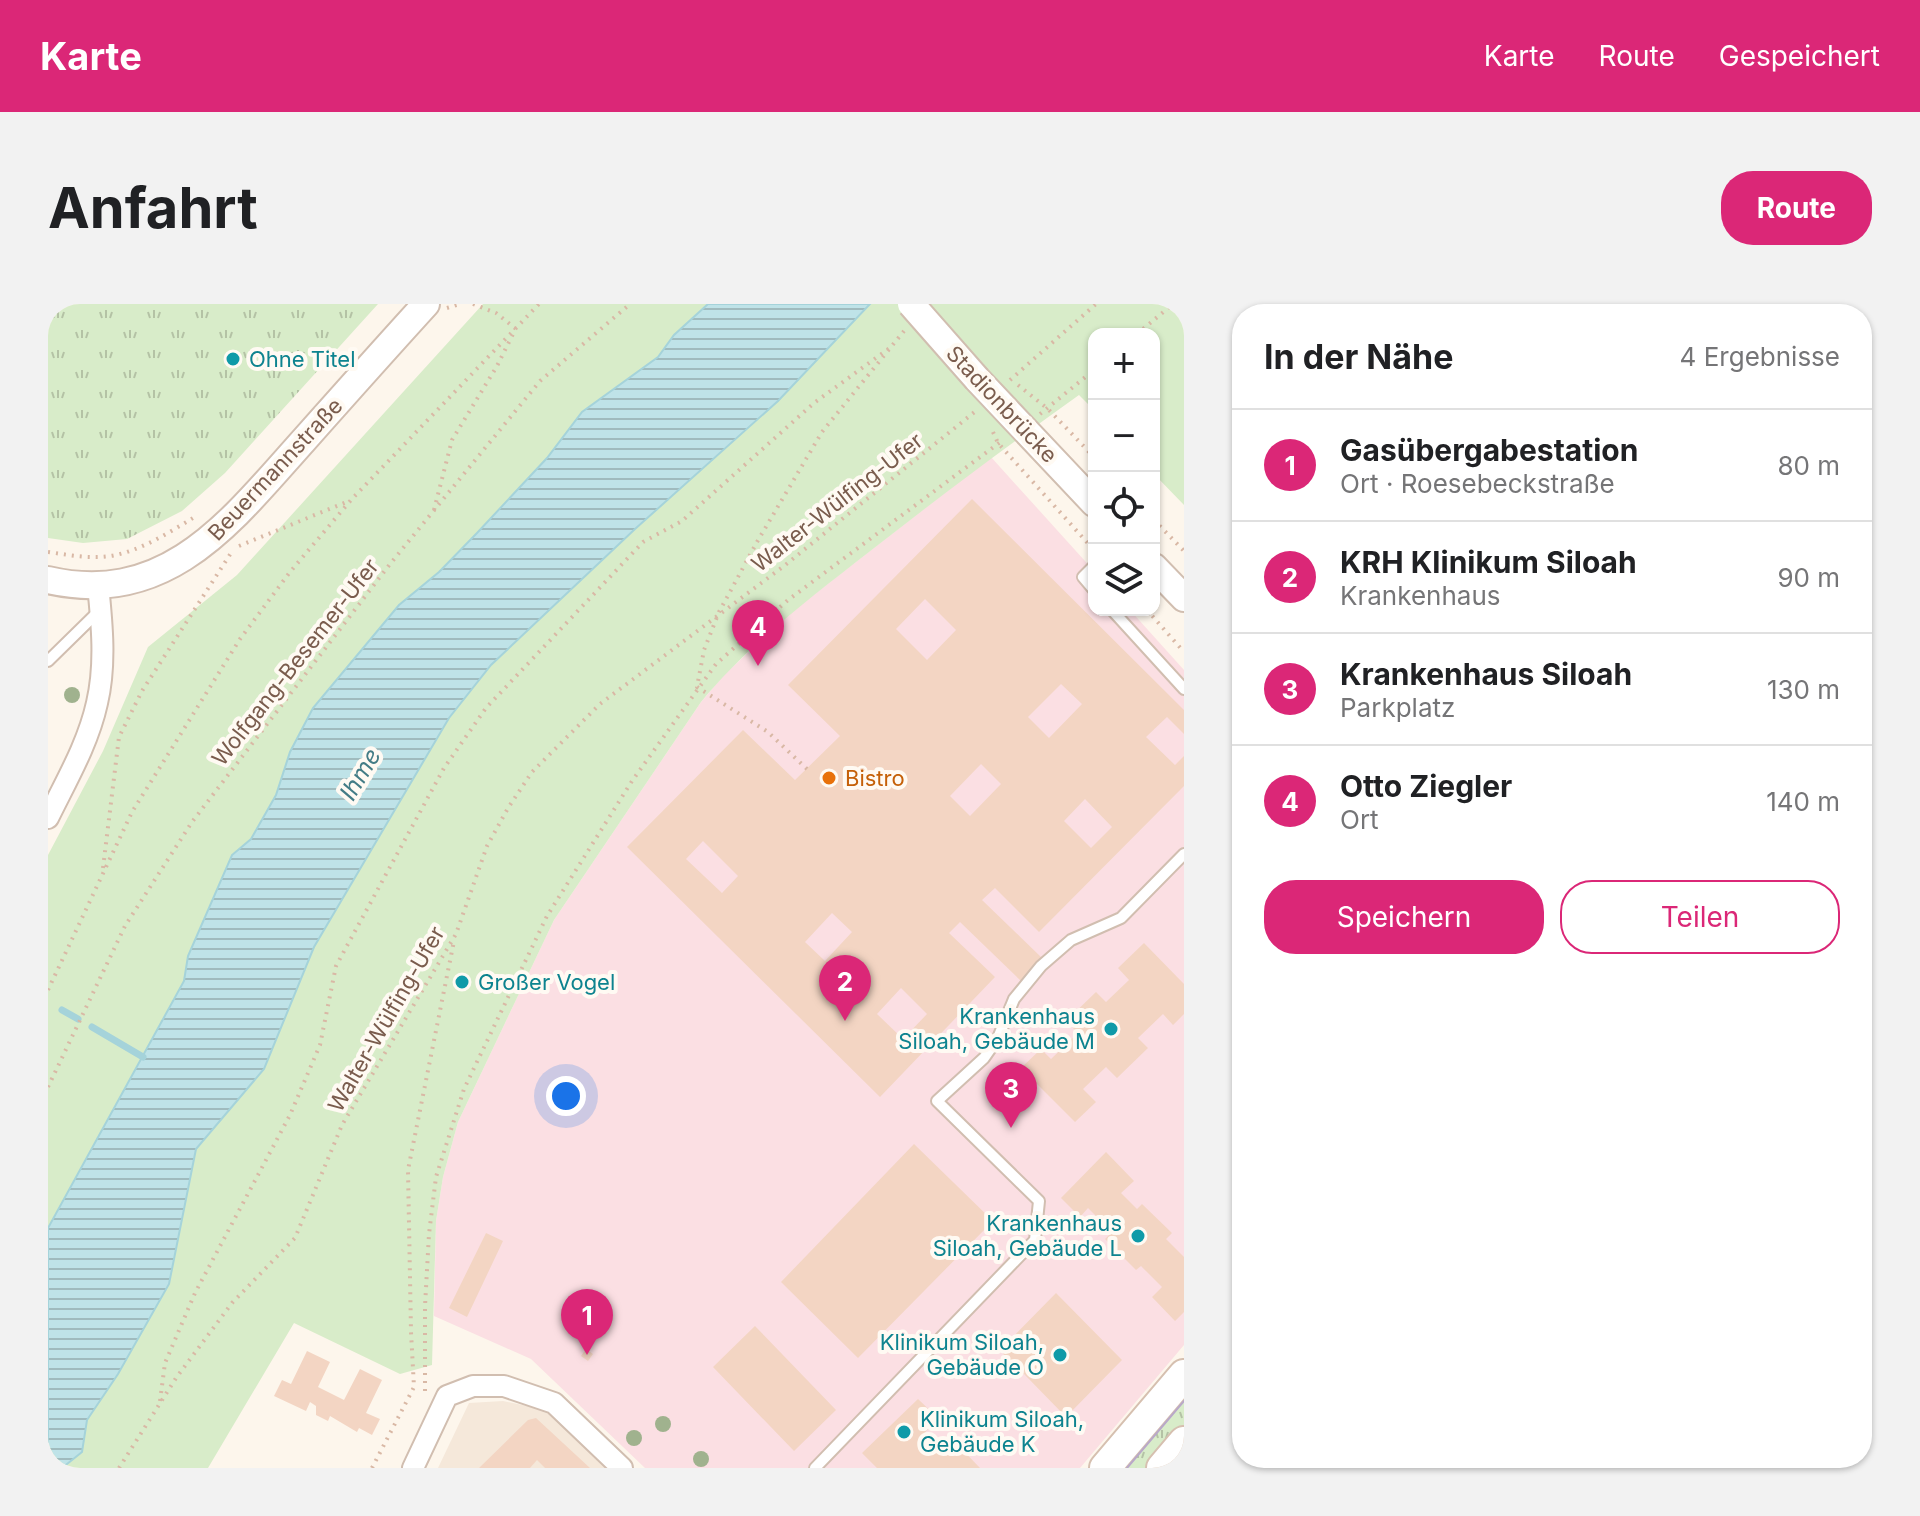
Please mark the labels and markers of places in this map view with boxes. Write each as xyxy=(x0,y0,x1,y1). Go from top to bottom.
place label: Ohne Titel xyxy=(249,346,356,372)
marker: Ohne Titel xyxy=(224,350,242,368)
pin: 4 xyxy=(732,600,784,666)
place label: Bistro xyxy=(845,765,905,791)
marker: Bistro xyxy=(820,769,838,787)
pin: 2 xyxy=(819,955,871,1021)
place label: Großer Vogel xyxy=(478,969,615,995)
marker: Großer Vogel xyxy=(453,973,471,991)
place label: Krankenhaus Siloah, Gebäude M xyxy=(898,1003,1095,1054)
marker: Krankenhaus Siloah, Gebäude M xyxy=(1102,1020,1120,1038)
pin: 3 xyxy=(985,1062,1037,1128)
place label: Krankenhaus Siloah, Gebäude L xyxy=(933,1210,1122,1261)
marker: Krankenhaus Siloah, Gebäude L xyxy=(1129,1227,1147,1245)
pin: 1 xyxy=(561,1289,613,1355)
place label: Klinikum Siloah, Gebäude O xyxy=(880,1329,1044,1380)
marker: Klinikum Siloah, Gebäude O xyxy=(1051,1346,1069,1364)
place label: Klinikum Siloah, Gebäude K xyxy=(920,1406,1084,1457)
marker: Klinikum Siloah, Gebäude K xyxy=(895,1423,913,1441)

